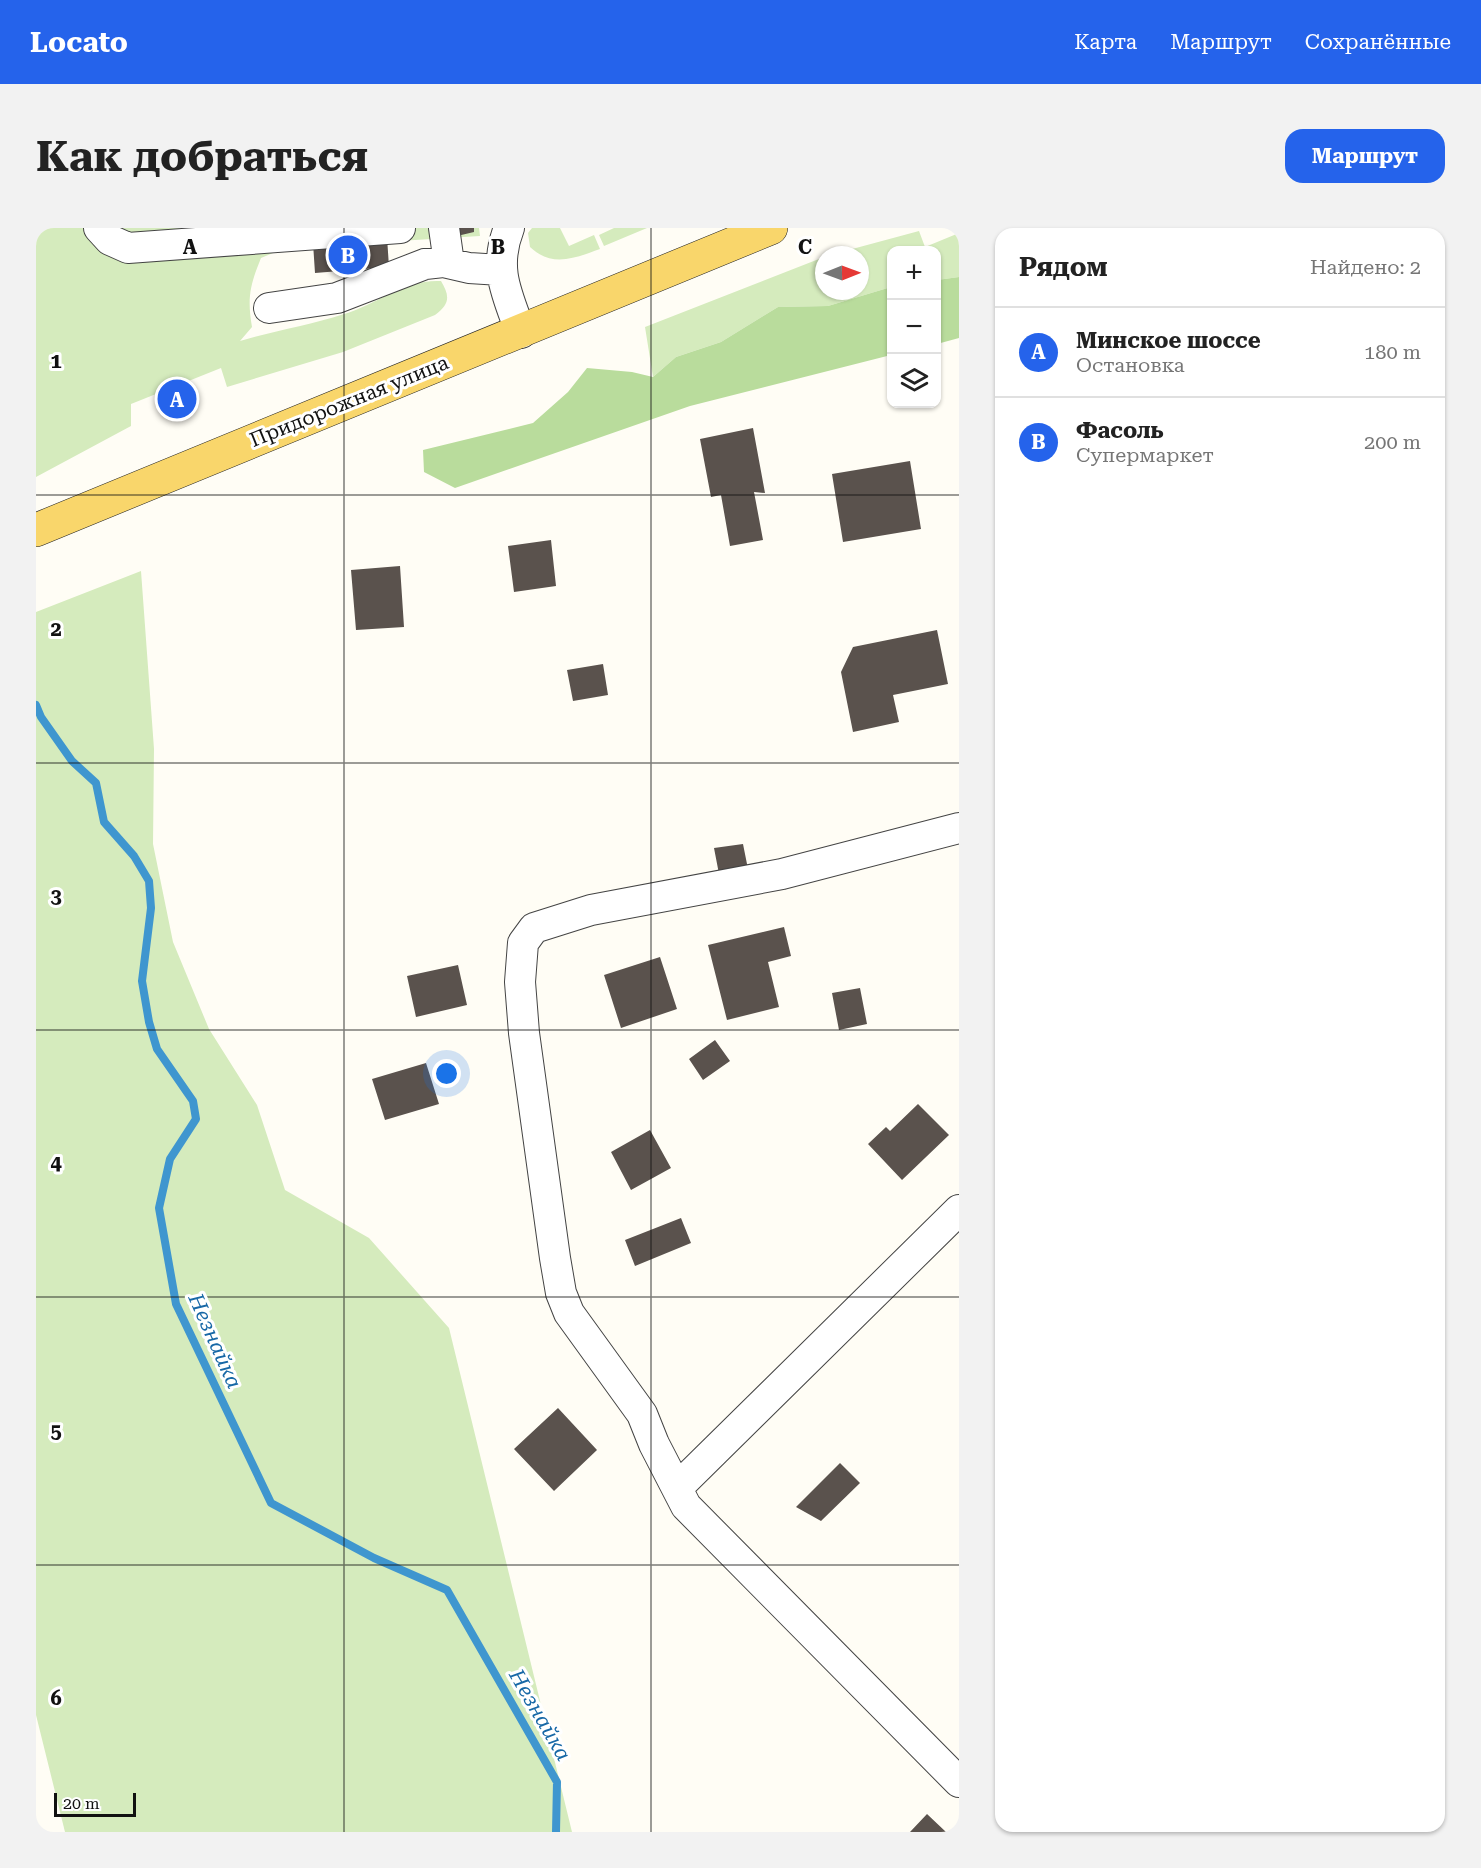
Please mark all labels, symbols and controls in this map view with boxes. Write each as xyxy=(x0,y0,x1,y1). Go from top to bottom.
text: Locato xyxy=(30,26,128,59)
text: Карта xyxy=(1074,30,1137,54)
text: Маршрут xyxy=(1170,30,1272,54)
text: Сохранённые xyxy=(1305,30,1451,54)
button: Маршрут xyxy=(1285,129,1445,183)
text: Как добраться xyxy=(36,132,368,181)
pin: B xyxy=(328,232,368,278)
text: A xyxy=(183,235,198,259)
text: B xyxy=(491,235,505,259)
text: C xyxy=(798,235,812,259)
north arrow xyxy=(815,246,869,300)
map controls xyxy=(887,246,941,408)
button: + xyxy=(887,246,941,300)
text: Рядом xyxy=(1019,252,1108,282)
text: Найдено: 2 xyxy=(1310,255,1421,279)
button: − xyxy=(887,300,941,354)
text: Минское шоссе xyxy=(1076,328,1261,353)
text: A xyxy=(1031,340,1046,364)
text: 180 m xyxy=(1364,340,1421,364)
text: 1 xyxy=(50,349,62,373)
street label: Придорожная улица xyxy=(246,350,452,452)
text: Остановка xyxy=(1076,353,1185,377)
button: layers xyxy=(887,354,941,408)
pin: A xyxy=(158,376,196,422)
text: Фасоль xyxy=(1076,418,1164,443)
text: B xyxy=(1031,430,1046,454)
text: 200 m xyxy=(1364,430,1421,454)
text: Супермаркет xyxy=(1076,443,1214,467)
text: 2 xyxy=(50,617,62,641)
text: 3 xyxy=(50,884,62,908)
your location xyxy=(432,1059,461,1088)
text: 4 xyxy=(50,1151,62,1175)
water label: Незнайка xyxy=(183,1289,247,1392)
text: 5 xyxy=(50,1419,62,1443)
water label: Незнайка xyxy=(504,1664,576,1765)
text: 6 xyxy=(50,1686,62,1710)
scale bar xyxy=(54,1790,136,1818)
text: 20 m xyxy=(63,1794,100,1813)

